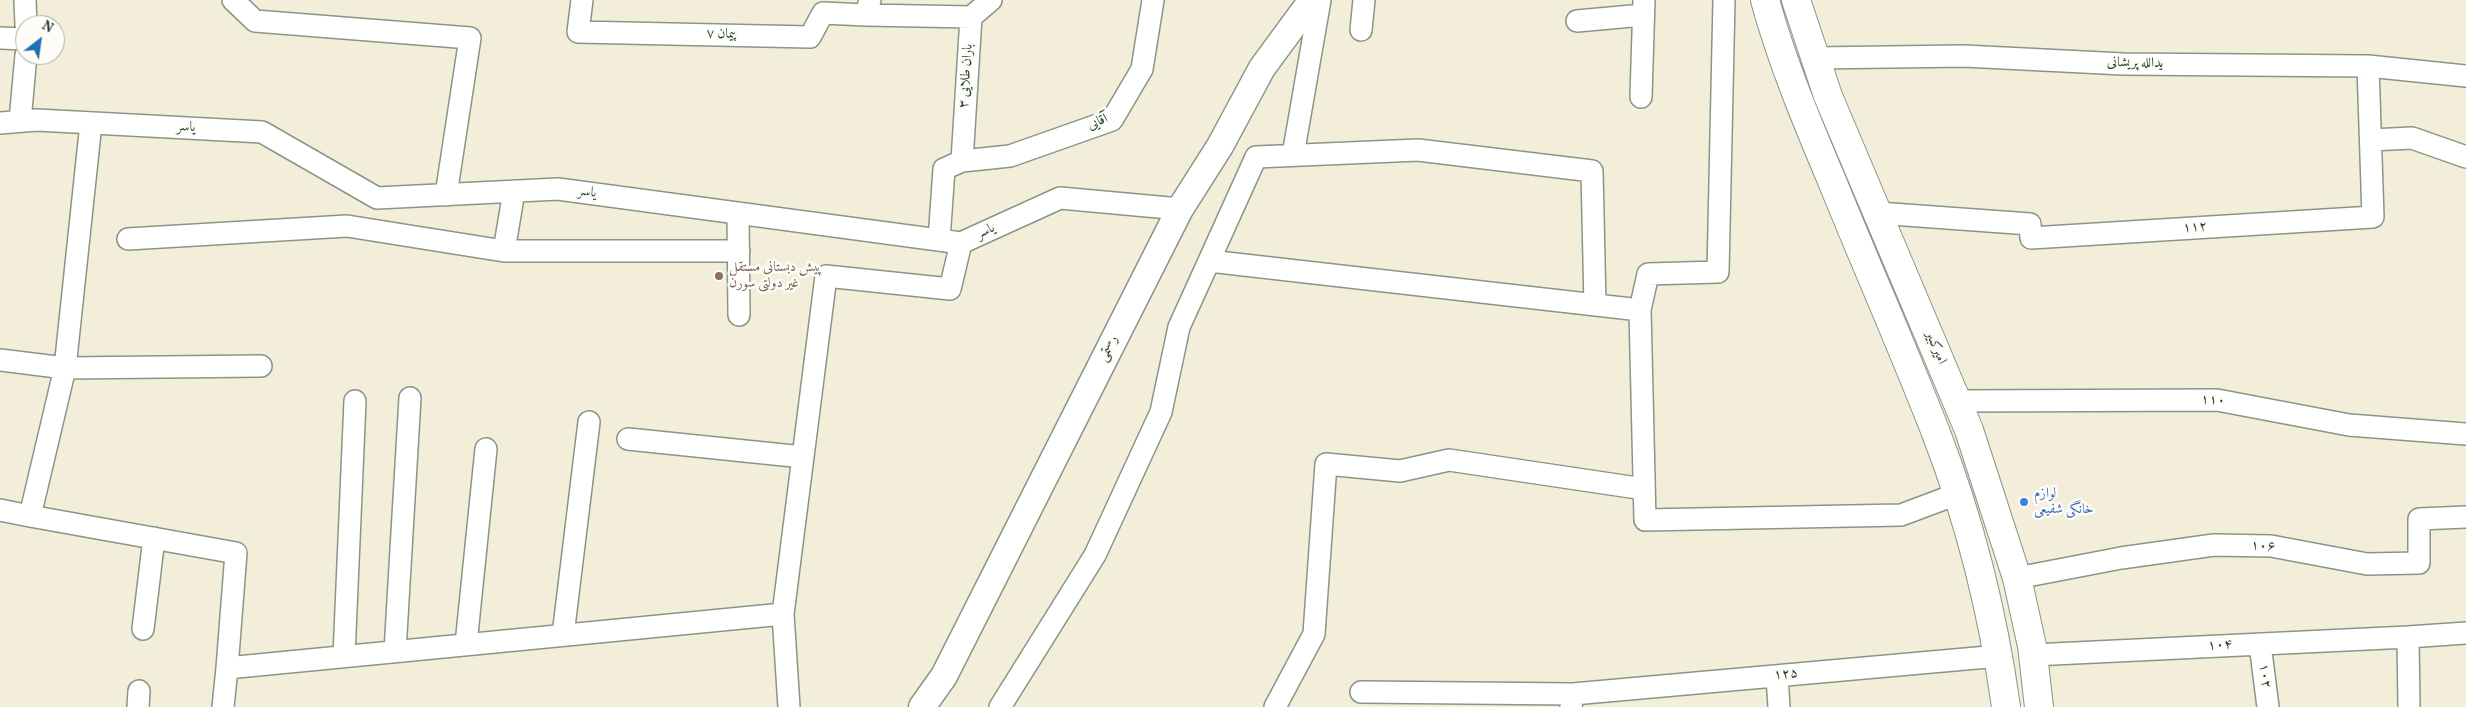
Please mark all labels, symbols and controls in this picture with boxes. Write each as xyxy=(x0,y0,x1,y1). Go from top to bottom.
north arrow xyxy=(15,15,65,65)
text: N xyxy=(38,17,56,38)
street label: پیمان ۷ xyxy=(706,26,736,44)
street label: باران طلایی ۳ xyxy=(956,43,978,109)
street label: یدالله پریشانی xyxy=(2107,55,2163,73)
street label: آقایی xyxy=(1085,111,1111,135)
street label: یاسر xyxy=(176,119,196,137)
street label: یاسر xyxy=(577,183,597,203)
street label: ۱۱۲ xyxy=(2182,219,2208,237)
street label: یاسر xyxy=(974,220,998,244)
place label: پیش دبستانی مستقل غیر دولتی سورن xyxy=(729,260,822,292)
marker: پیش دبستانی مستقل غیر دولتی سورن xyxy=(713,270,725,282)
street label: امیرکبیر xyxy=(1921,329,1949,367)
street label: رستمی xyxy=(1095,333,1123,365)
street label: ۱۱۰ xyxy=(2200,392,2226,410)
place label: لوازم خانگی شفیعی xyxy=(2034,486,2094,518)
marker: لوازم خانگی شفیعی xyxy=(2018,496,2030,508)
street label: ۱۰۶ xyxy=(2250,538,2276,556)
street label: ۱۰۴ xyxy=(2207,637,2233,655)
street label: ۱۰۲ xyxy=(2254,663,2274,689)
street label: ۱۲۵ xyxy=(1773,666,1799,684)

